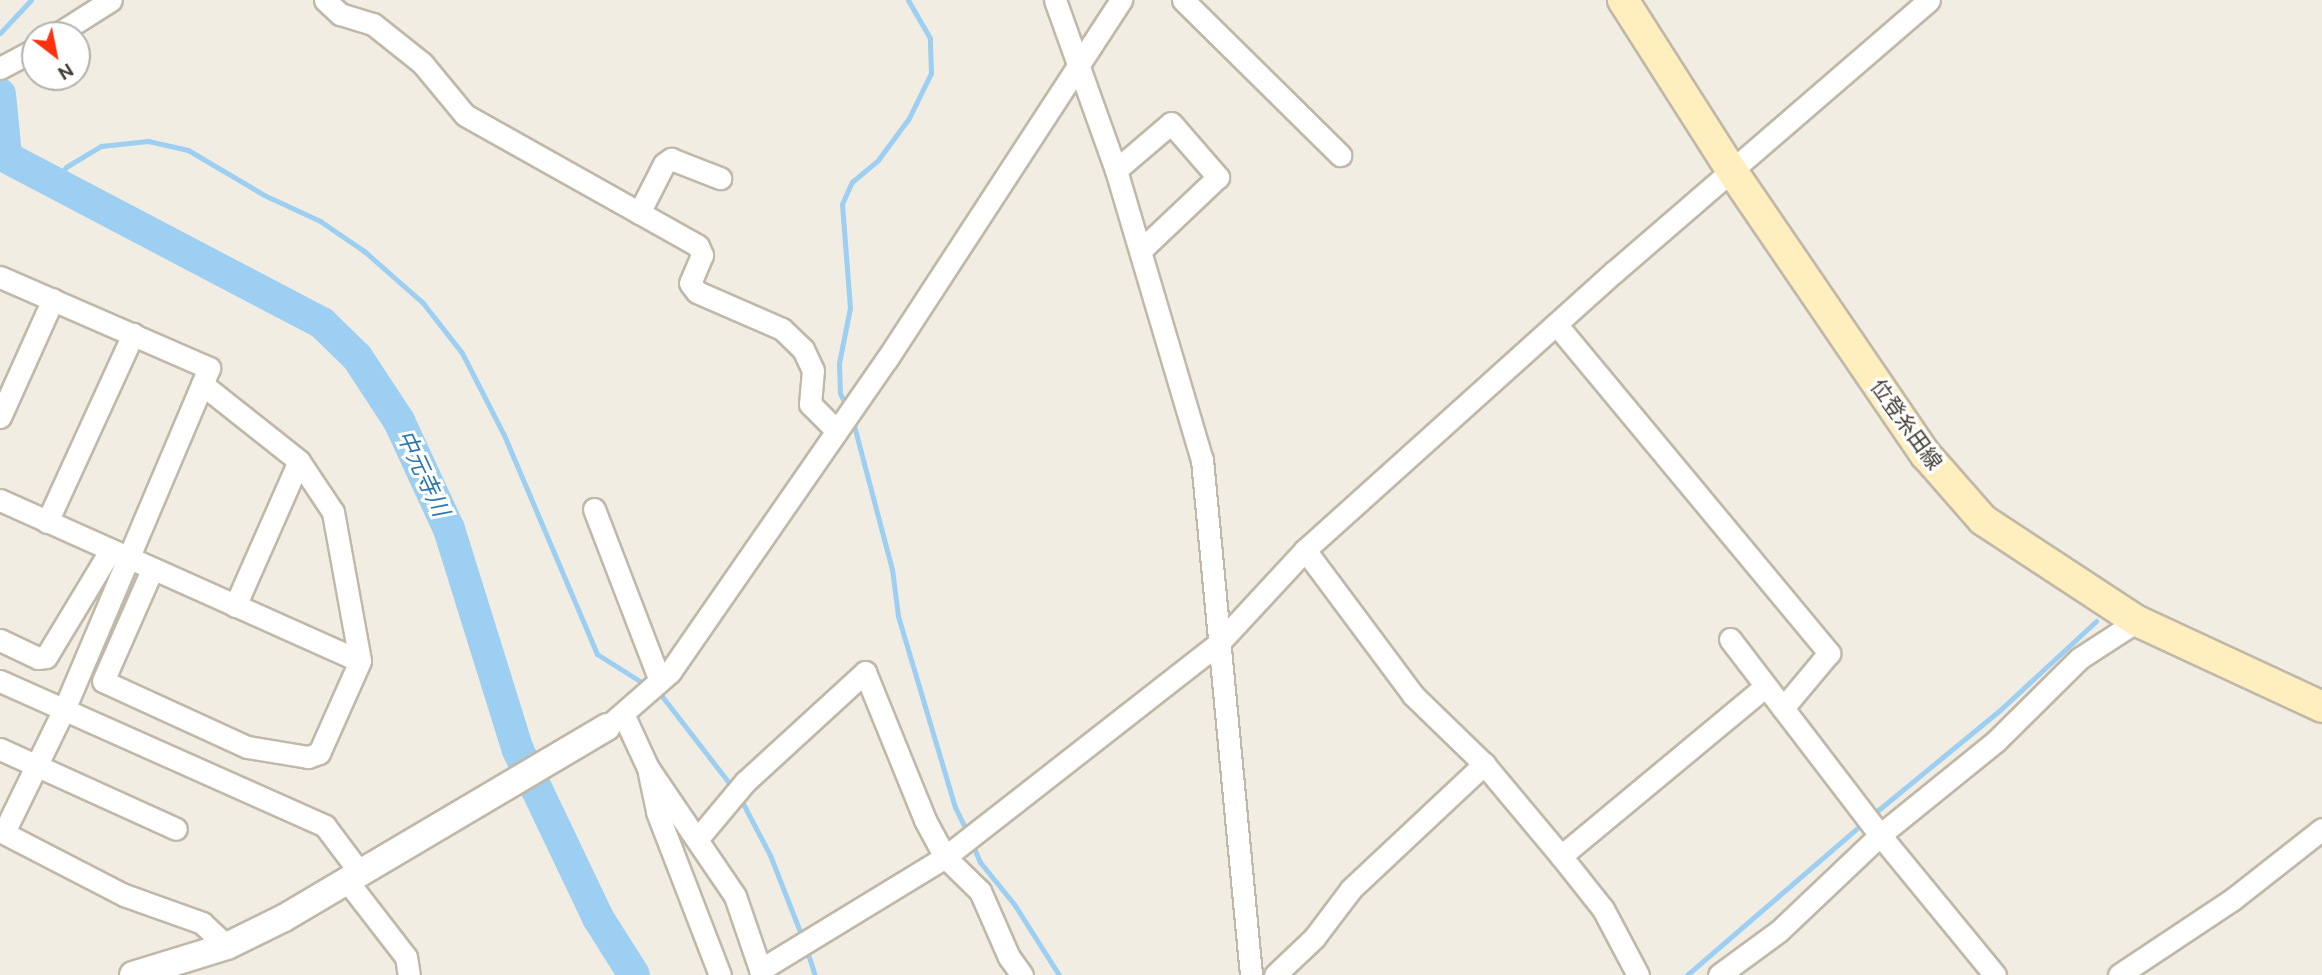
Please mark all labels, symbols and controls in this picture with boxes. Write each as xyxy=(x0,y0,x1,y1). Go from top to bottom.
north arrow xyxy=(21,21,91,91)
text: N xyxy=(54,59,78,85)
street label: 位登糸田線 xyxy=(1866,374,1948,474)
water label: 中元寺川 xyxy=(391,425,455,521)

